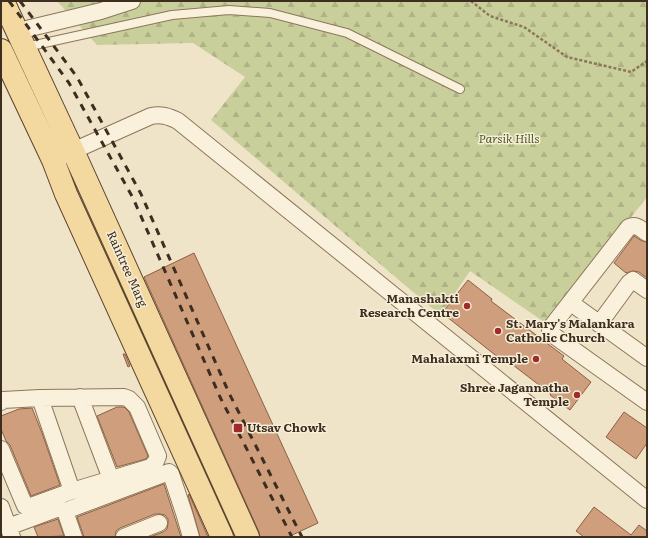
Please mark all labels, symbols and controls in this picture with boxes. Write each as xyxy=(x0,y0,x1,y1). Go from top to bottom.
park label: Parsik Hills xyxy=(478,129,540,147)
street label: Raintree Marg xyxy=(103,227,153,310)
place label: Manashakti Research Centre xyxy=(359,289,460,321)
marker: Manashakti Research Centre xyxy=(462,301,472,311)
place label: St. Mary's Malankara Catholic Church xyxy=(506,314,635,346)
marker: St. Mary's Malankara Catholic Church xyxy=(493,326,503,336)
place label: Mahalaxmi Temple xyxy=(411,349,528,367)
marker: Mahalaxmi Temple xyxy=(531,354,541,364)
place label: Shree Jagannatha Temple xyxy=(460,378,569,410)
marker: Shree Jagannatha Temple xyxy=(572,390,582,400)
place label: Utsav Chowk xyxy=(247,418,327,436)
marker: Utsav Chowk xyxy=(232,422,244,434)

